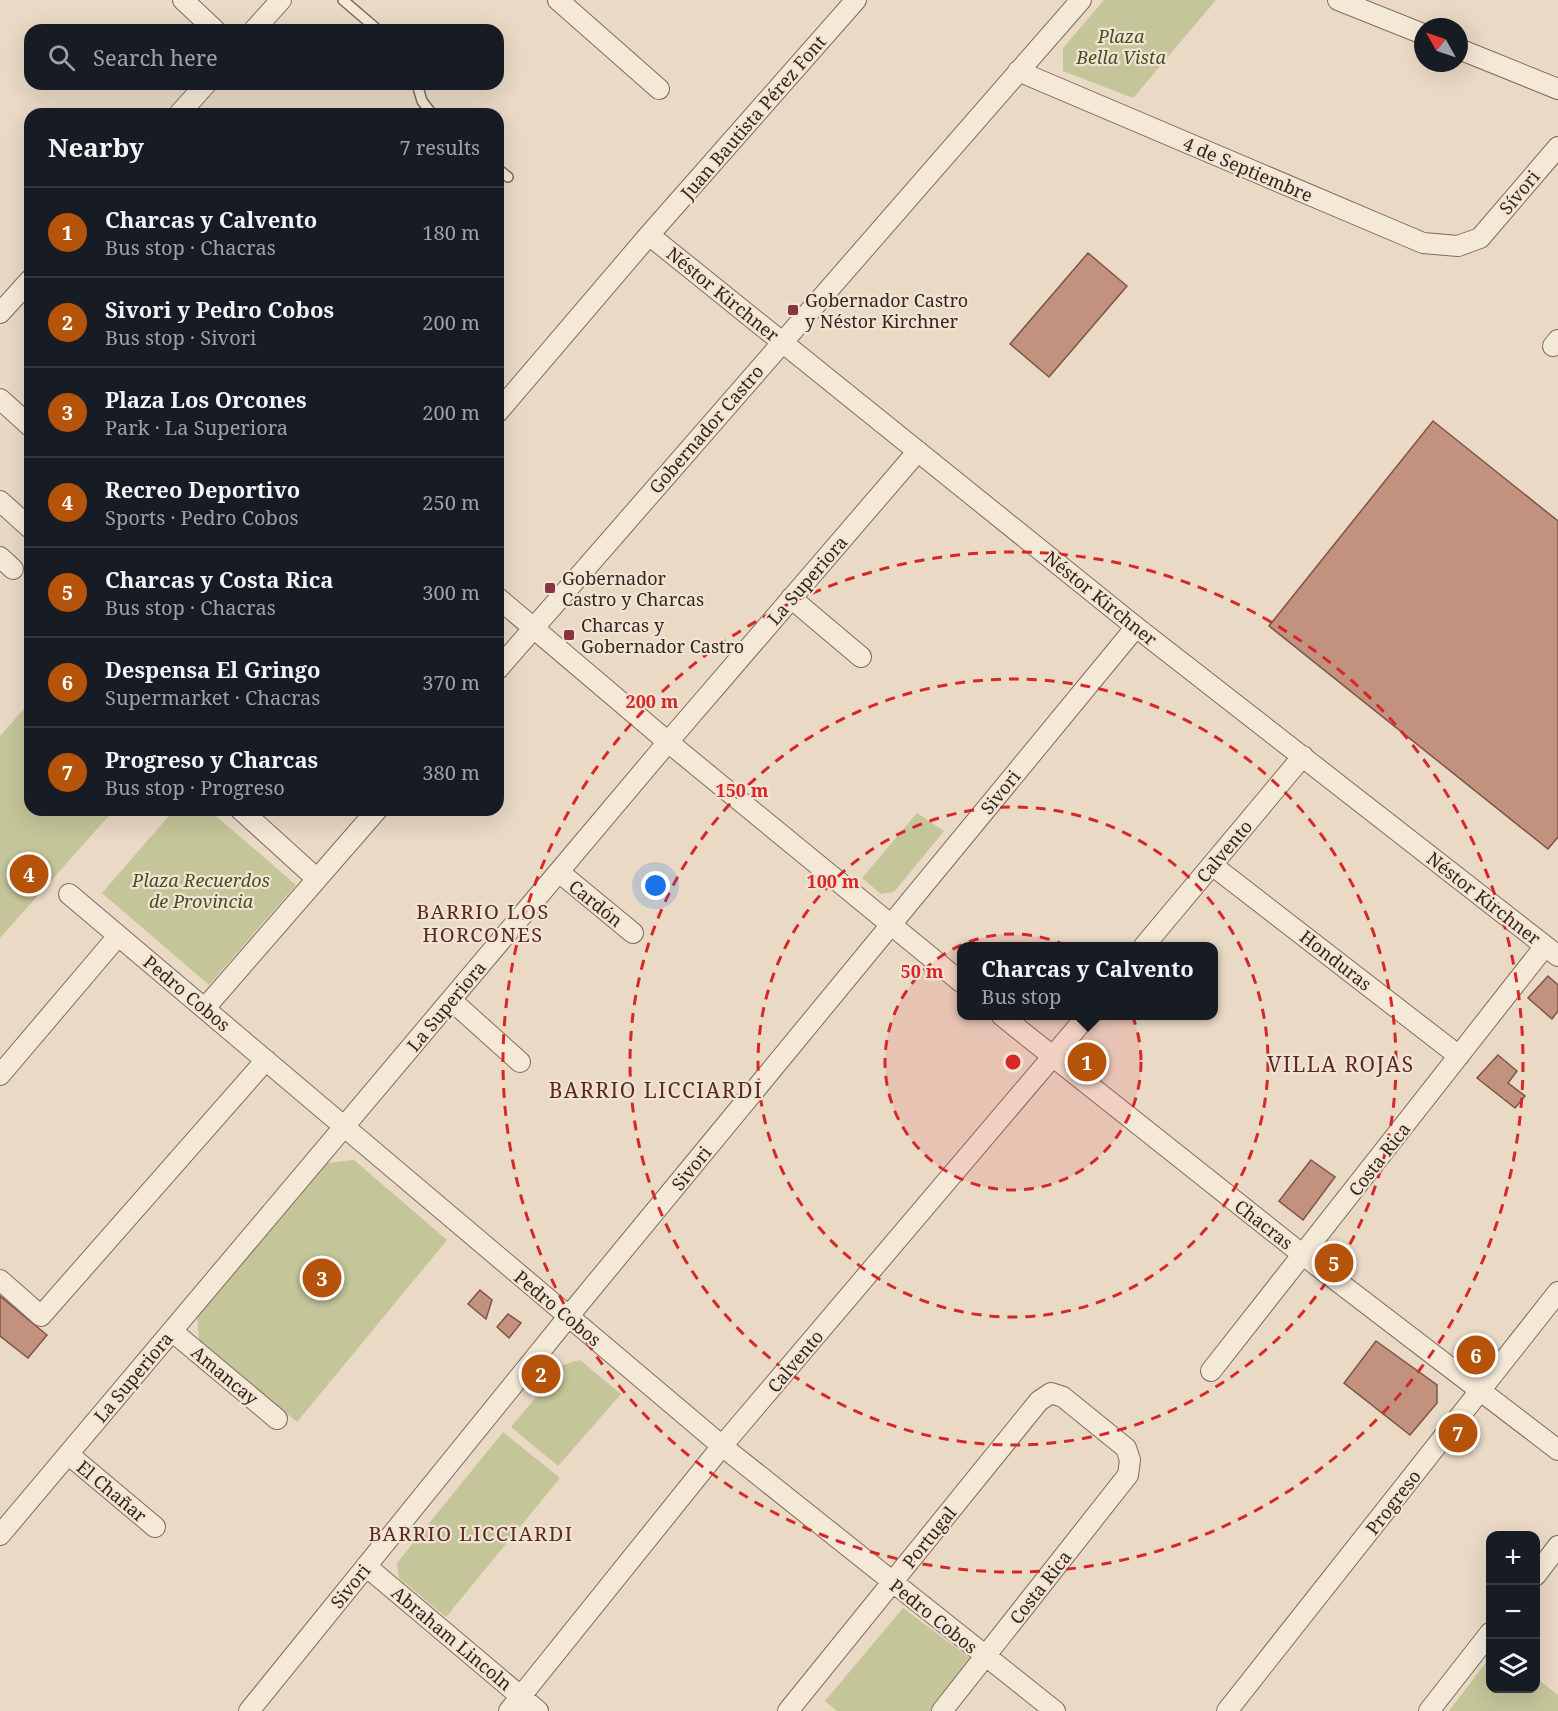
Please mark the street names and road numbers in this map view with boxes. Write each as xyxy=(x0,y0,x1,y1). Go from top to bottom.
street label: Juan Bautista Pérez Font xyxy=(674,30,831,205)
street label: 4 de Septiembre xyxy=(1180,131,1316,207)
street label: Sívori xyxy=(1494,165,1545,219)
street label: Néstor Kirchner xyxy=(662,241,785,347)
street label: Gobernador Castro xyxy=(643,360,769,498)
street label: La Superiora xyxy=(762,530,852,630)
street label: Néstor Kirchner xyxy=(1040,545,1163,651)
street label: Sivori xyxy=(975,765,1025,819)
street label: Calvento xyxy=(1191,815,1257,887)
street label: Néstor Kirchner xyxy=(1422,846,1546,950)
street label: Cardón xyxy=(564,874,628,932)
street label: Honduras xyxy=(1295,924,1377,996)
street label: Pedro Cobos xyxy=(139,950,235,1036)
street label: La Superiora xyxy=(401,956,491,1056)
street label: Costa Rica xyxy=(1343,1117,1415,1201)
street label: Sivori xyxy=(666,1141,716,1195)
street label: Chacras xyxy=(1230,1194,1298,1254)
street label: Pedro Cobos xyxy=(510,1265,606,1351)
street label: Calvento xyxy=(762,1325,828,1397)
street label: La Superiora xyxy=(88,1327,178,1427)
street label: Amancay xyxy=(187,1340,264,1411)
street label: El Chañar xyxy=(72,1455,152,1528)
street label: Progreso xyxy=(1360,1465,1426,1539)
street label: Portugal xyxy=(897,1501,962,1573)
street label: Costa Rica xyxy=(1004,1545,1076,1629)
street label: Sivori xyxy=(325,1559,375,1613)
street label: Pedro Cobos xyxy=(885,1573,983,1659)
street label: Abraham Lincoln xyxy=(387,1581,518,1696)

